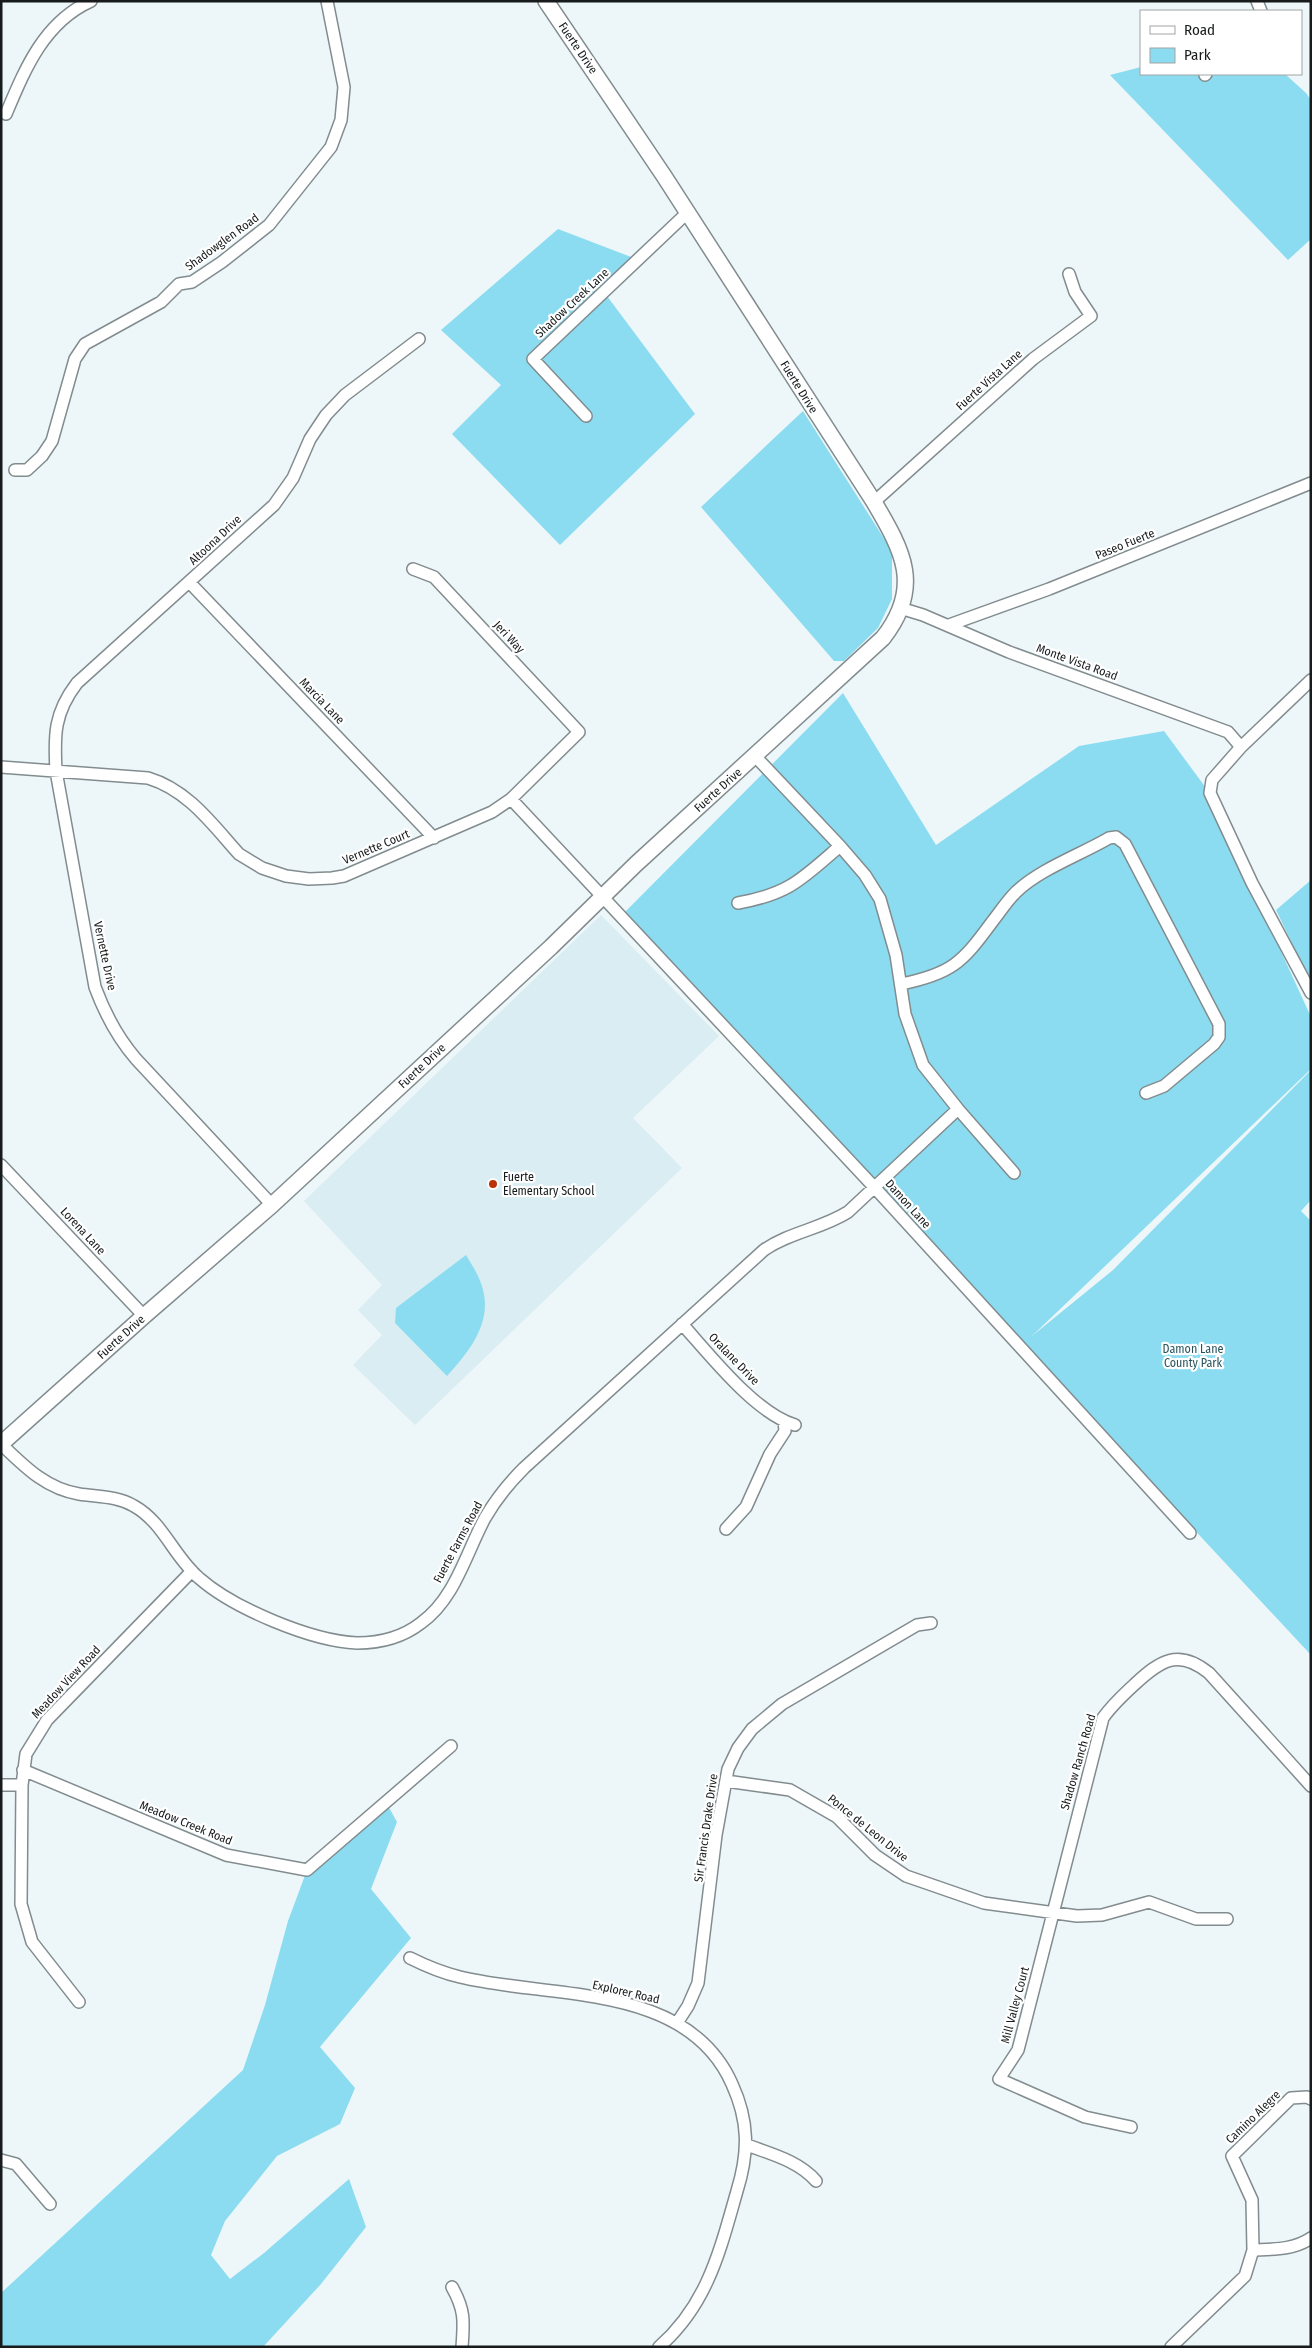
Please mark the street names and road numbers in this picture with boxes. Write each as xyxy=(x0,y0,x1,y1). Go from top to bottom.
street label: Fuerte Drive xyxy=(556,20,600,76)
street label: Shadowglen Road xyxy=(183,211,261,273)
street label: Shadow Creek Lane xyxy=(532,265,612,341)
street label: Fuerte Vista Lane xyxy=(953,347,1025,413)
street label: Fuerte Drive xyxy=(777,358,821,416)
street label: Altoona Drive xyxy=(186,512,244,568)
street label: Paseo Fuerte xyxy=(1093,526,1157,562)
street label: Jeri Way xyxy=(491,618,528,656)
street label: Monte Vista Road xyxy=(1035,641,1119,683)
street label: Marcia Lane xyxy=(297,675,347,727)
street label: Fuerte Drive xyxy=(691,765,745,815)
street label: Vernette Court xyxy=(341,827,412,867)
street label: Vernette Drive xyxy=(91,920,119,992)
street label: Fuerte Drive xyxy=(396,1041,448,1091)
street label: Damon Lane xyxy=(882,1177,934,1231)
street label: Lorena Lane xyxy=(58,1204,108,1258)
street label: Fuerte Drive xyxy=(94,1312,148,1362)
street label: Oralane Drive xyxy=(706,1330,762,1388)
street label: Fuerte Farms Road xyxy=(431,1499,485,1585)
street label: Meadow View Road xyxy=(29,1643,103,1721)
street label: Shadow Ranch Road xyxy=(1058,1712,1098,1812)
street label: Sir Francis Drake Drive xyxy=(691,1773,721,1883)
street label: Ponce de Leon Drive xyxy=(825,1791,911,1865)
street label: Meadow Creek Road xyxy=(138,1798,234,1848)
street label: Mill Valley Court xyxy=(998,1965,1032,2045)
street label: Explorer Road xyxy=(591,1977,661,2007)
street label: Camino Alegre xyxy=(1223,2087,1283,2146)

